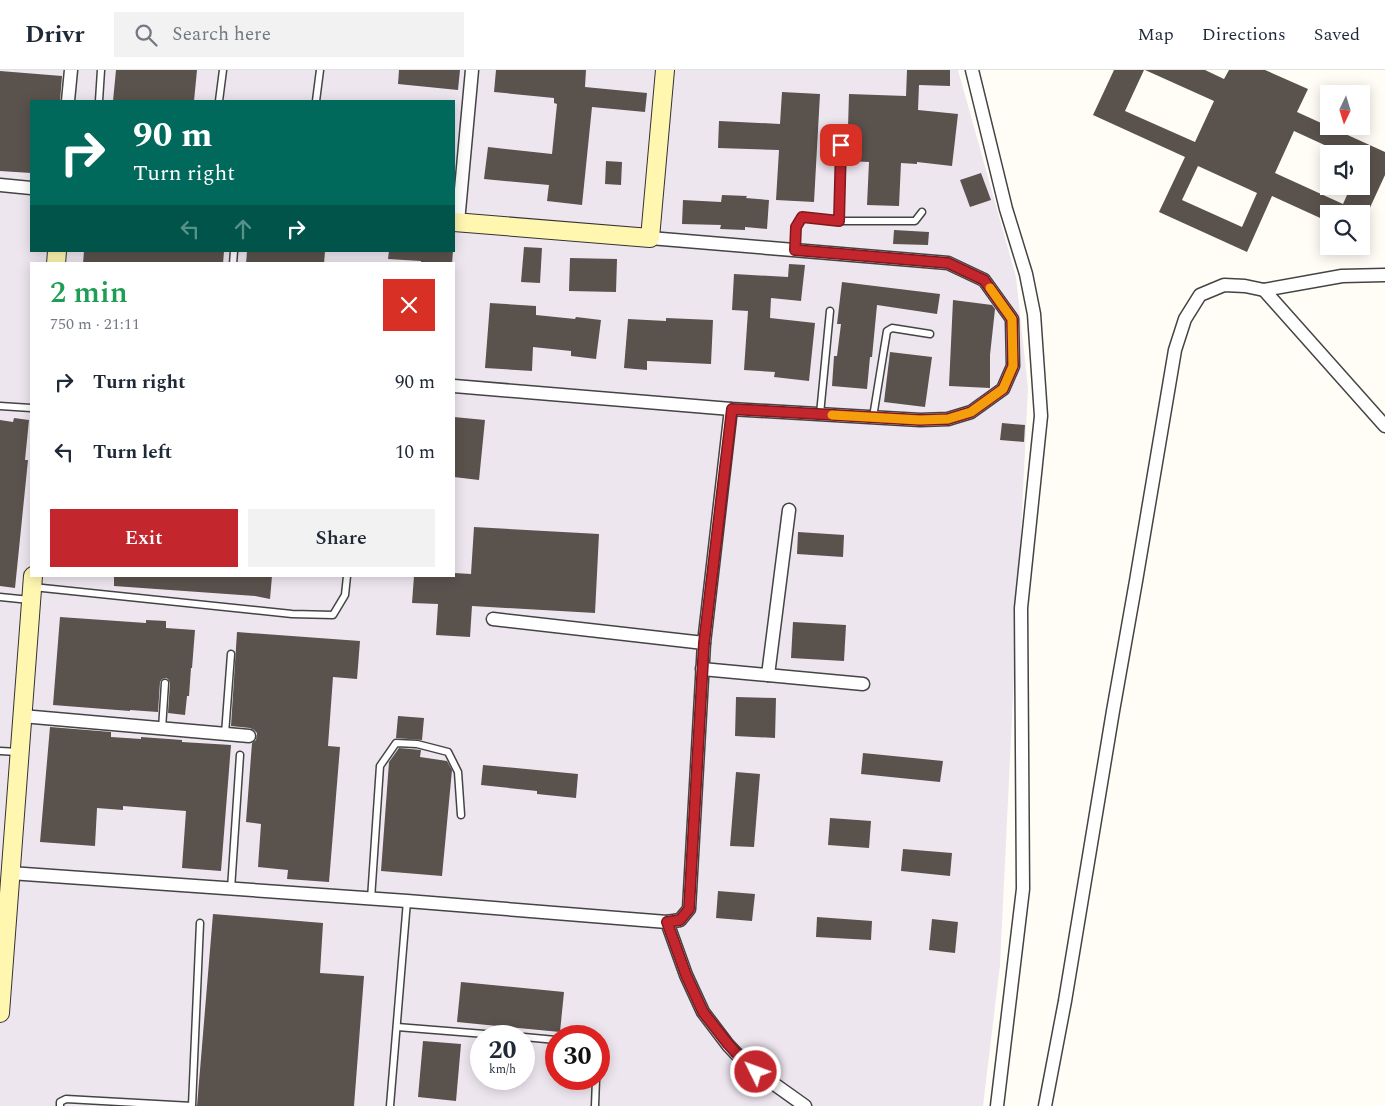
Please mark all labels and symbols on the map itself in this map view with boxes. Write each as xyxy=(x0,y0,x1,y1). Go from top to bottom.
north arrow xyxy=(1320,85,1370,135)
pin xyxy=(820,124,862,166)
speed limit sign: 30 xyxy=(545,1025,610,1090)
position arrow xyxy=(729,1045,781,1097)

